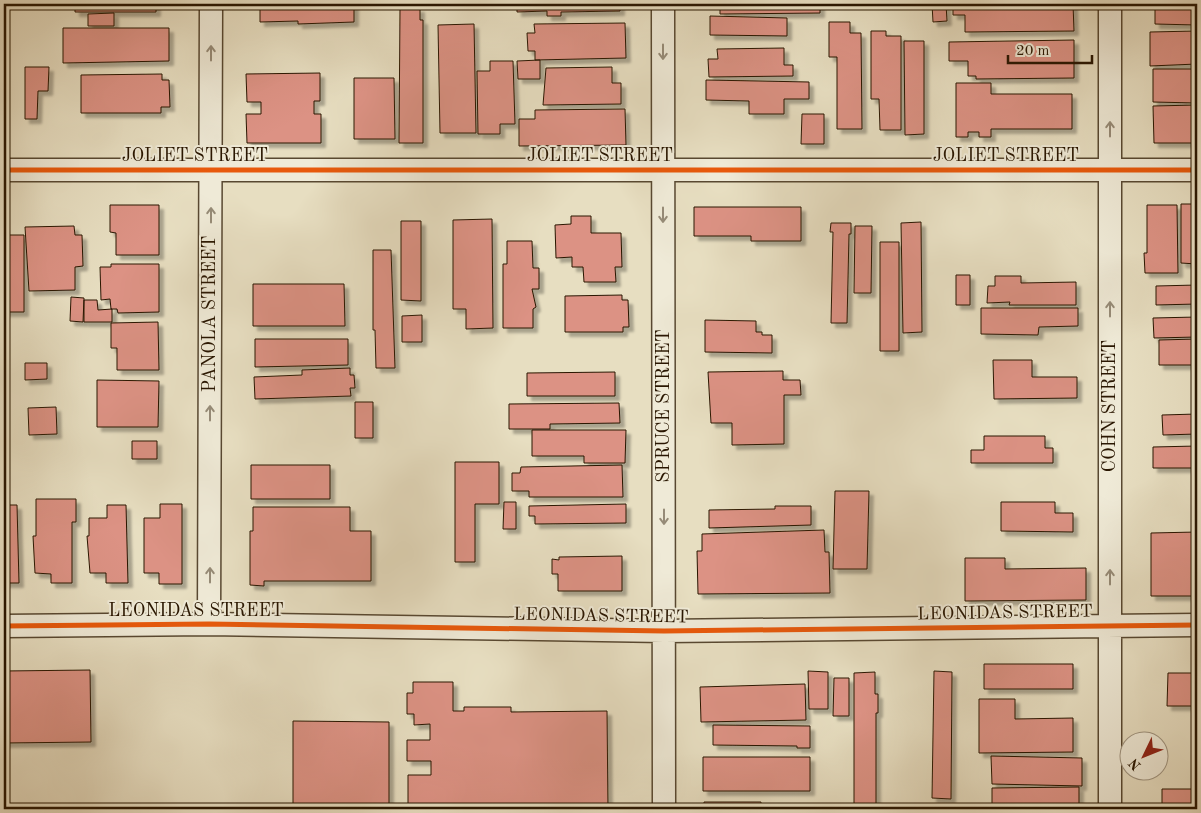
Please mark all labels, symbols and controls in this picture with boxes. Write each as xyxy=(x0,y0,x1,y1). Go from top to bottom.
scale bar xyxy=(1008,32,1092,64)
one-way arrow xyxy=(658,44,668,60)
text: 20 m xyxy=(1016,44,1050,59)
one-way arrow xyxy=(206,45,216,61)
one-way arrow xyxy=(1105,121,1115,138)
street label: JOLIET STREET xyxy=(122,147,268,165)
street label: JOLIET STREET xyxy=(527,147,673,165)
street label: JOLIET STREET xyxy=(933,147,1079,165)
one-way arrow xyxy=(658,206,668,223)
one-way arrow xyxy=(206,207,216,224)
street label: PANOLA STREET xyxy=(201,236,219,392)
one-way arrow xyxy=(1105,301,1115,318)
street label: SPRUCE STREET xyxy=(655,329,673,483)
street label: COHN STREET xyxy=(1101,340,1119,472)
one-way arrow xyxy=(205,405,215,421)
one-way arrow xyxy=(659,509,669,525)
one-way arrow xyxy=(205,567,215,584)
one-way arrow xyxy=(1105,569,1115,585)
street label: LEONIDAS STREET xyxy=(108,602,284,620)
street label: LEONIDAS STREET xyxy=(917,602,1093,624)
street label: LEONIDAS STREET xyxy=(513,605,689,627)
north arrow xyxy=(1118,730,1168,780)
text: N xyxy=(1126,755,1144,773)

